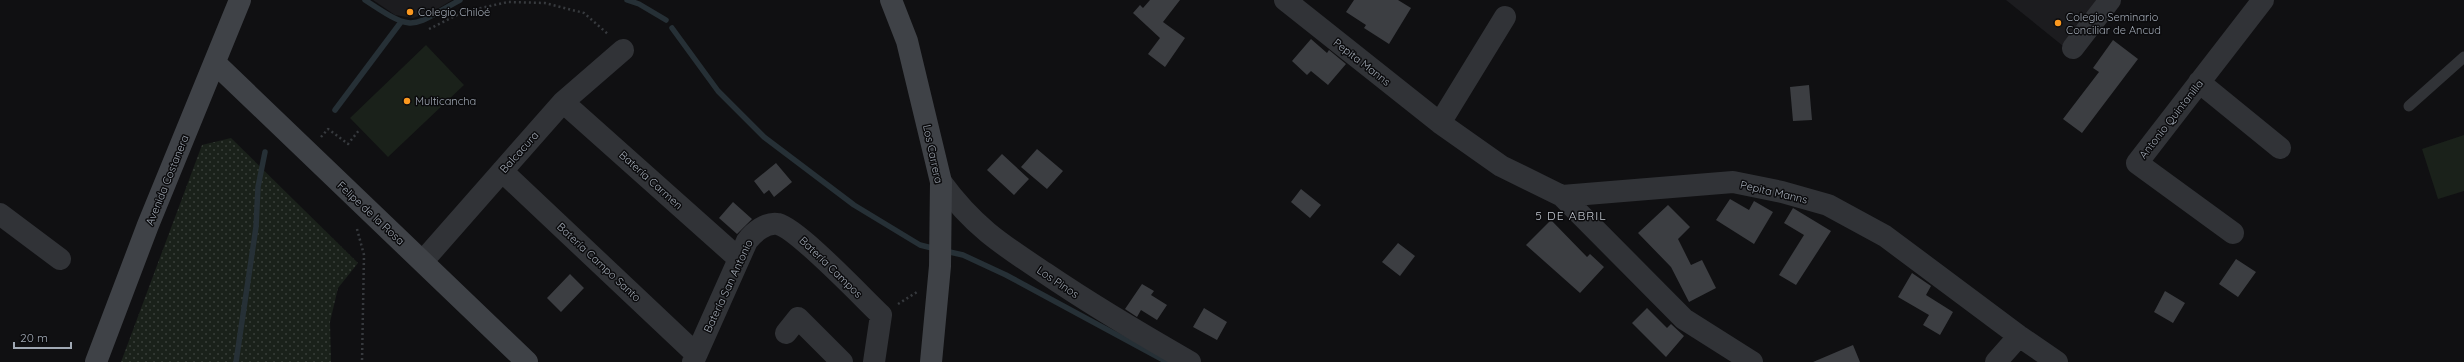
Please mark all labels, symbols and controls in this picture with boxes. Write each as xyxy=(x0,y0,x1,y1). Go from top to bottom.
place label: Colegio Chiloé xyxy=(418,5,490,19)
marker: Colegio Chiloé xyxy=(405,7,415,17)
place label: Colegio Seminario Conciliar de Ancud xyxy=(2066,10,2161,37)
marker: Colegio Seminario Conciliar de Ancud xyxy=(2053,18,2063,28)
street label: Pepita Manns xyxy=(1331,35,1393,89)
street label: Antonio Quintanilla xyxy=(2136,77,2206,161)
place label: Multicancha xyxy=(415,94,476,108)
marker: Multicancha xyxy=(402,96,412,106)
street label: Los Carrera xyxy=(920,123,946,185)
street label: Balcacura xyxy=(497,128,541,176)
street label: Avenida Costanera xyxy=(142,133,192,227)
street label: Batería Carmen xyxy=(616,148,686,212)
street label: Pepita Manns xyxy=(1739,177,1809,207)
street label: Felipe de la Rosa xyxy=(334,178,408,248)
district label: 5 DE ABRIL xyxy=(1535,208,1607,223)
street label: Batería Campo Santo xyxy=(554,219,644,305)
street label: Batería Campos xyxy=(797,233,865,301)
street label: Batería San Antonio xyxy=(700,237,756,335)
street label: Los Pinos xyxy=(1034,263,1082,301)
scale bar xyxy=(14,324,71,350)
text: 20 m xyxy=(20,330,48,345)

